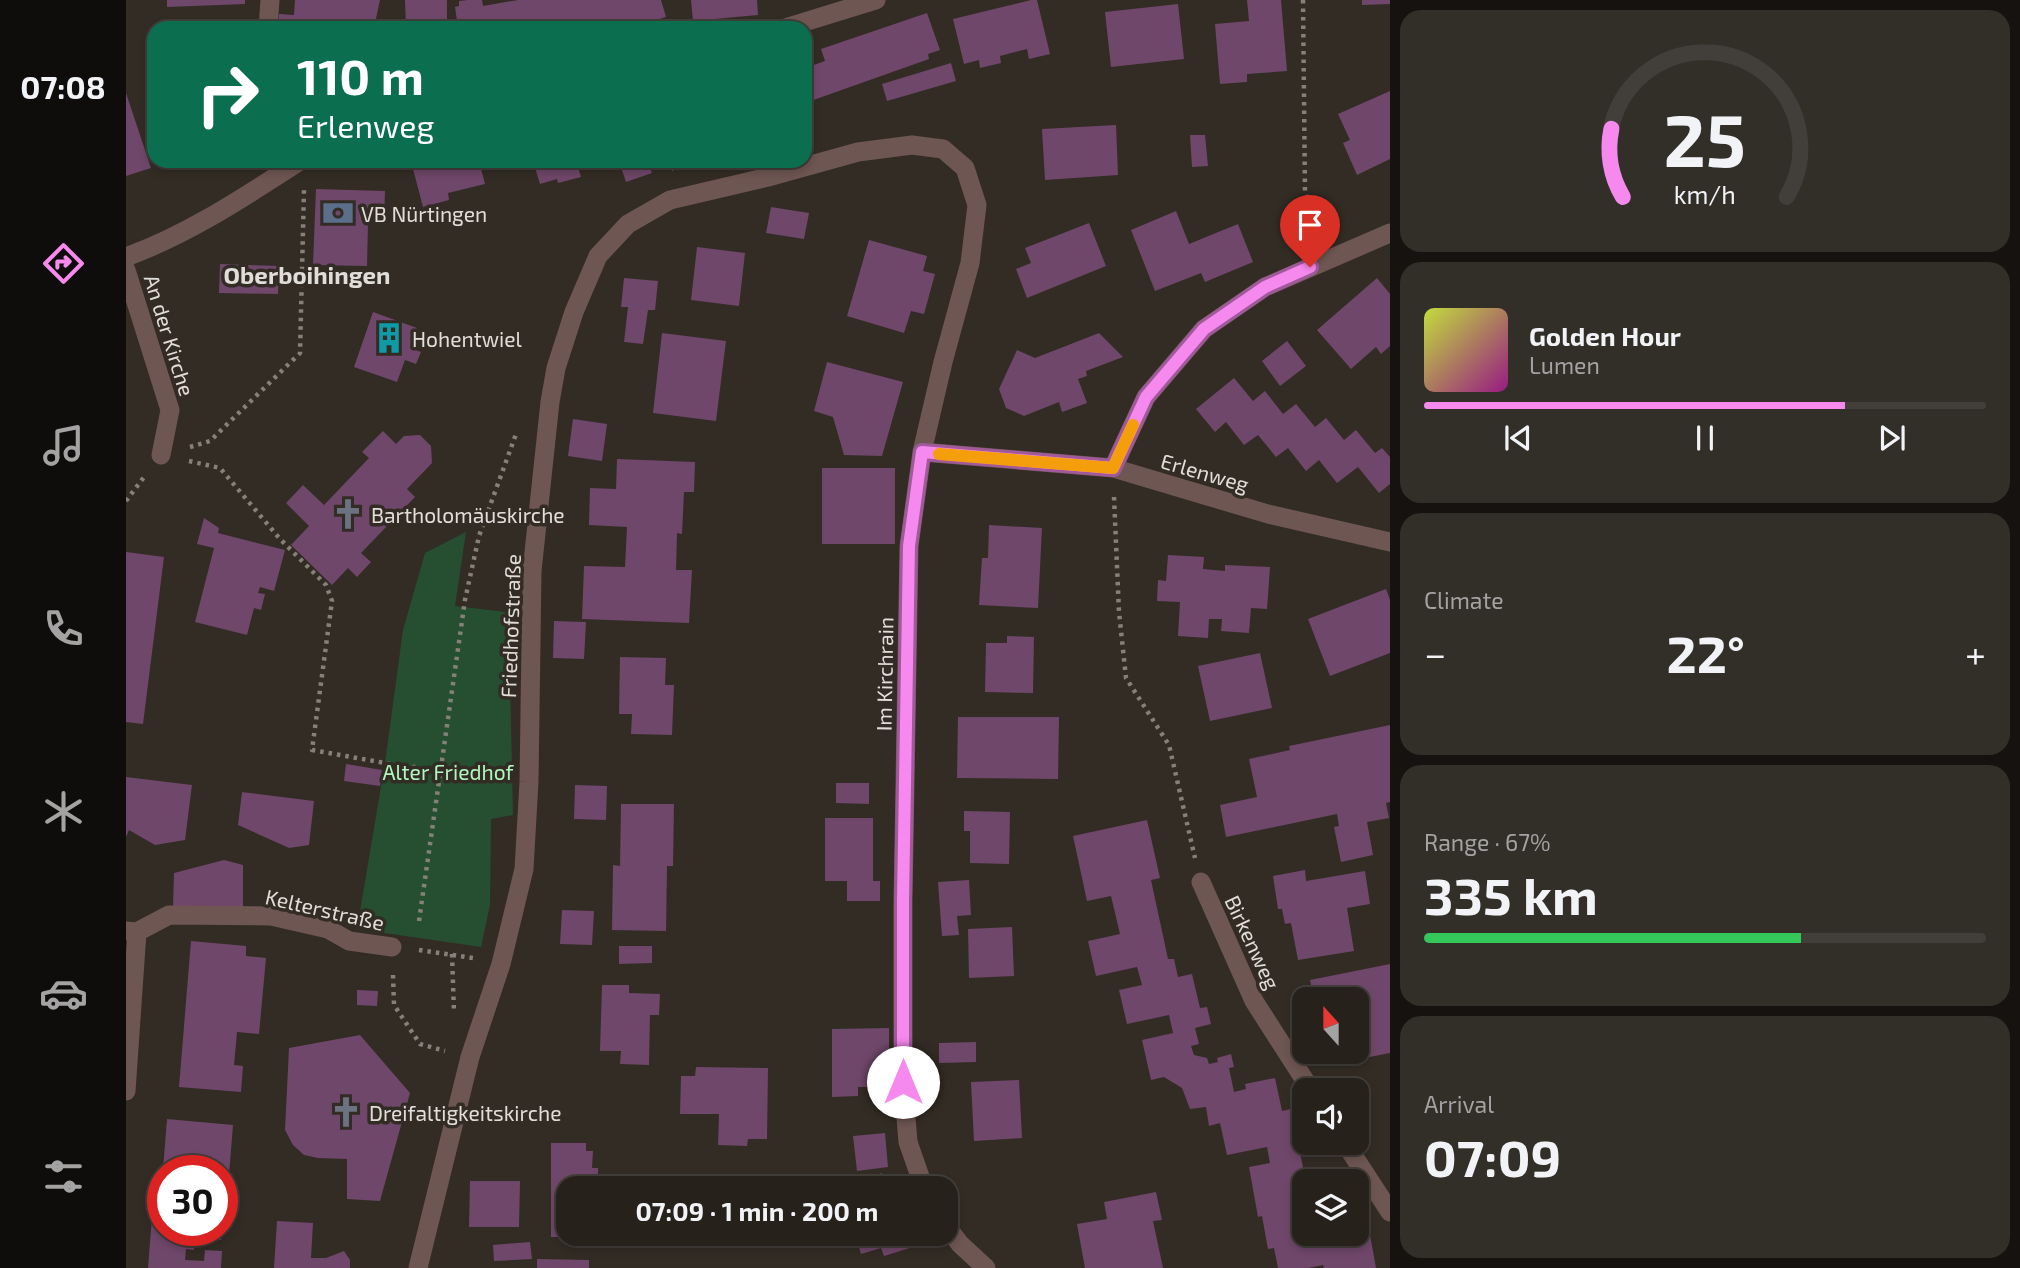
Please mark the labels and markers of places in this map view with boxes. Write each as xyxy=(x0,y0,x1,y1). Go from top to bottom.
pin xyxy=(1280,195,1340,267)
bank icon: VB Nürtingen xyxy=(321,196,355,230)
place label: VB Nürtingen xyxy=(361,201,487,226)
building icon: Hohentwiel xyxy=(372,321,406,355)
place label: Hohentwiel xyxy=(412,326,522,351)
church icon: Bartholomäuskirche xyxy=(331,497,365,531)
place label: Bartholomäuskirche xyxy=(371,502,565,527)
church icon: Dreifaltigkeitskirche xyxy=(329,1095,363,1129)
place label: Dreifaltigkeitskirche xyxy=(369,1100,561,1125)

